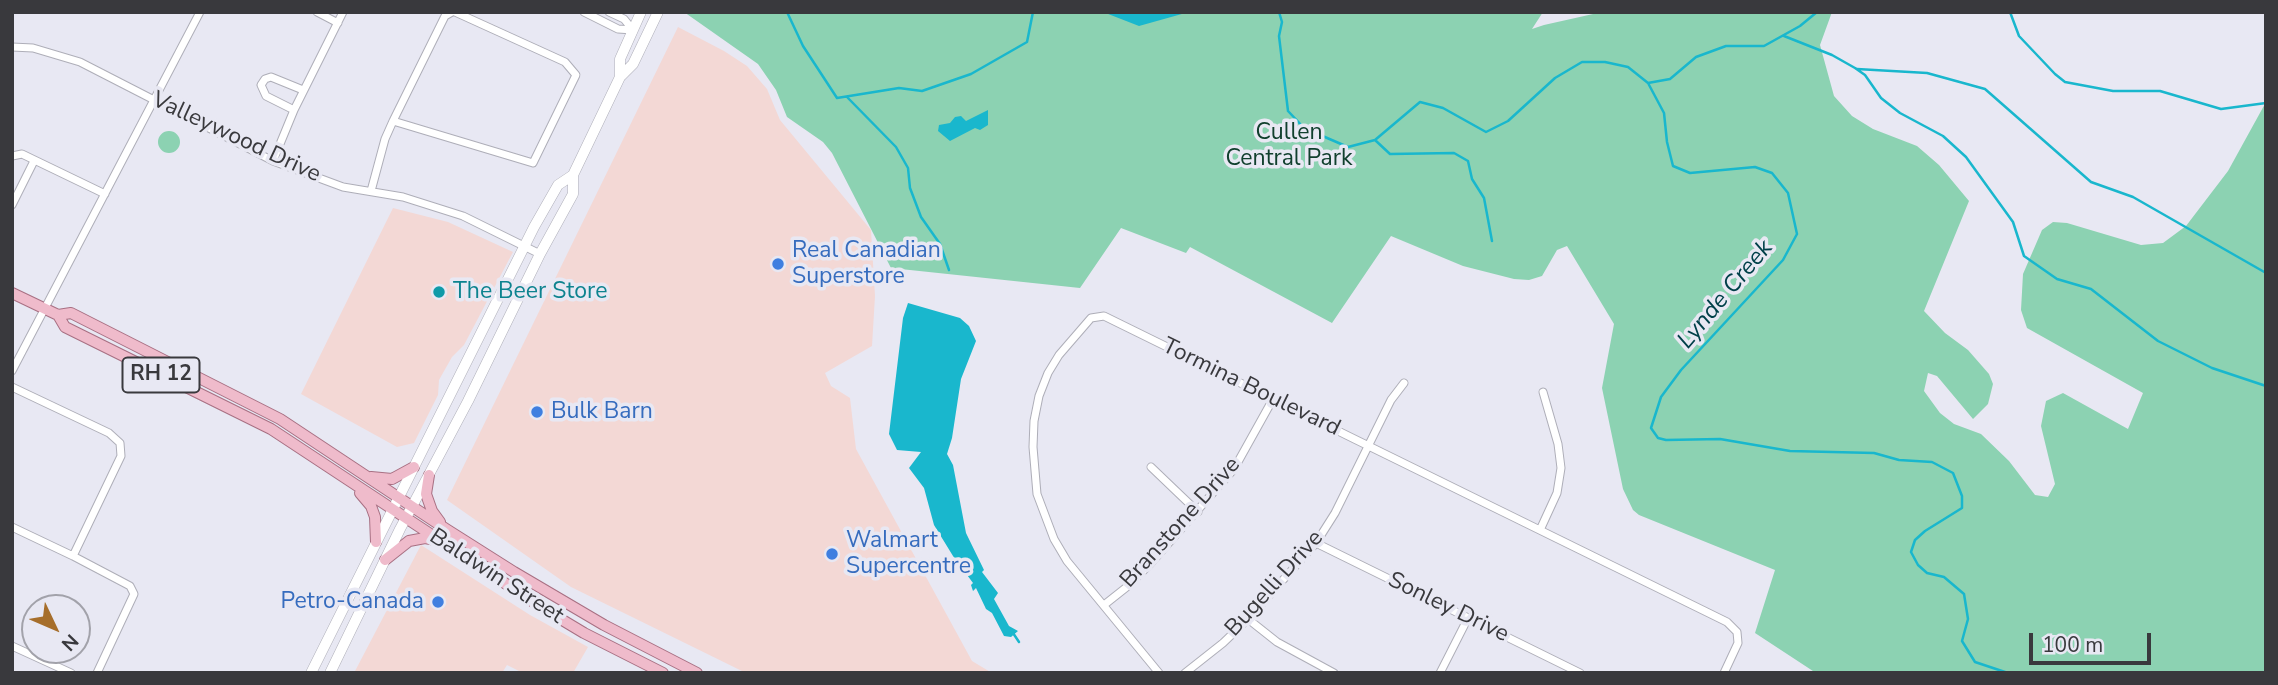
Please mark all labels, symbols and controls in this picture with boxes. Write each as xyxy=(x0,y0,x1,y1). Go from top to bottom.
street label: Valleywood Drive xyxy=(147,87,325,189)
park label: Cullen Central Park xyxy=(1226,119,1352,173)
water label: Lynde Creek xyxy=(1672,235,1780,355)
place label: Real Canadian Superstore xyxy=(792,237,941,291)
marker: Real Canadian Superstore xyxy=(770,256,786,272)
place label: The Beer Store xyxy=(453,278,607,306)
marker: The Beer Store xyxy=(431,284,447,300)
street label: Tormina Boulevard xyxy=(1157,333,1345,443)
road number: RH 12 xyxy=(122,358,200,392)
place label: Bulk Barn xyxy=(551,398,653,426)
marker: Bulk Barn xyxy=(529,404,545,420)
street label: Branstone Drive xyxy=(1115,452,1247,594)
street label: Baldwin Street xyxy=(424,523,568,631)
street label: Bugelli Drive xyxy=(1220,525,1330,643)
place label: Walmart Supercentre xyxy=(846,527,971,581)
marker: Walmart Supercentre xyxy=(824,546,840,562)
street label: Sonley Drive xyxy=(1383,567,1513,649)
place label: Petro-Canada xyxy=(281,588,424,616)
north arrow xyxy=(21,594,91,664)
marker: Petro-Canada xyxy=(430,594,446,610)
scale bar xyxy=(2033,618,2156,662)
text: N xyxy=(55,628,84,656)
text: 100 m xyxy=(2042,631,2103,659)

